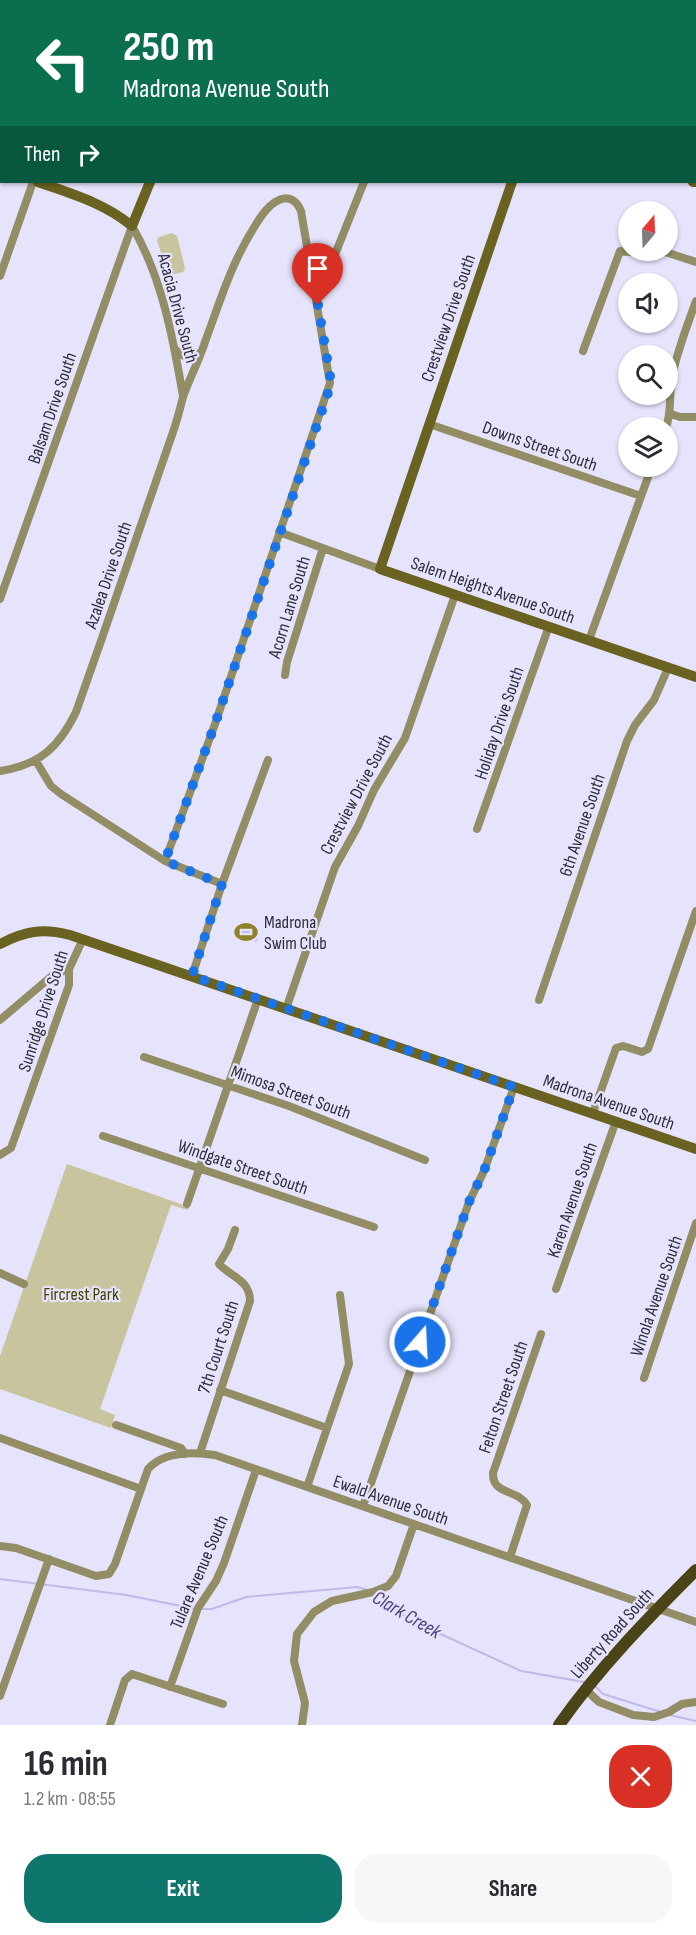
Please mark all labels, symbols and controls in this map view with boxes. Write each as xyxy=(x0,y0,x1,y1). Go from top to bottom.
text: 250 m xyxy=(123,22,214,73)
icon: left xyxy=(24,24,102,102)
text: Madrona Avenue South xyxy=(123,73,330,105)
icon: right xyxy=(72,138,105,171)
text: Then xyxy=(24,141,60,168)
north arrow xyxy=(618,201,678,261)
map controls xyxy=(618,201,678,477)
pin xyxy=(292,243,343,305)
street label: Acacia Drive South xyxy=(153,250,202,365)
icon: arrive xyxy=(301,252,334,285)
street label: Crestview Drive South xyxy=(417,252,480,385)
button: sound xyxy=(618,273,678,333)
button: search xyxy=(618,345,678,405)
street label: Balsam Drive South xyxy=(24,350,81,467)
street label: Downs Street South xyxy=(480,417,600,476)
button: layers xyxy=(618,417,678,477)
street label: Azalea Drive South xyxy=(80,519,137,632)
street label: Salem Heights Avenue South xyxy=(408,553,577,628)
street label: Acorn Lane South xyxy=(264,554,315,662)
street label: Holiday Drive South xyxy=(470,664,529,782)
street label: Crestview Drive South xyxy=(316,730,397,858)
street label: 6th Avenue South xyxy=(555,771,610,879)
place label: Madrona Swim Club xyxy=(264,912,327,954)
sports icon: Madrona Swim Club xyxy=(233,919,259,945)
street label: Sunridge Drive South xyxy=(14,948,73,1074)
street label: Mimosa Street South xyxy=(228,1061,354,1124)
street label: Madrona Avenue South xyxy=(540,1070,677,1135)
street label: Windgate Street South xyxy=(175,1135,311,1200)
street label: Karen Avenue South xyxy=(543,1140,602,1261)
street label: Winola Avenue South xyxy=(626,1233,687,1359)
park label: Fircrest Park xyxy=(43,1284,119,1305)
street label: 7th Court South xyxy=(194,1298,243,1396)
position arrow xyxy=(388,1310,452,1374)
street label: Felton Street South xyxy=(474,1338,532,1456)
street label: Ewald Avenue South xyxy=(330,1471,451,1530)
street label: Tulare Avenue South xyxy=(166,1512,233,1632)
street label: Liberty Road South xyxy=(566,1584,658,1683)
water label: Clark Creek xyxy=(368,1586,446,1644)
text: 16 min xyxy=(24,1743,108,1786)
button: close xyxy=(609,1745,672,1808)
text: 1.2 km · 08:55 xyxy=(24,1787,116,1811)
button: Exit xyxy=(24,1854,342,1923)
button: Share xyxy=(354,1854,672,1923)

